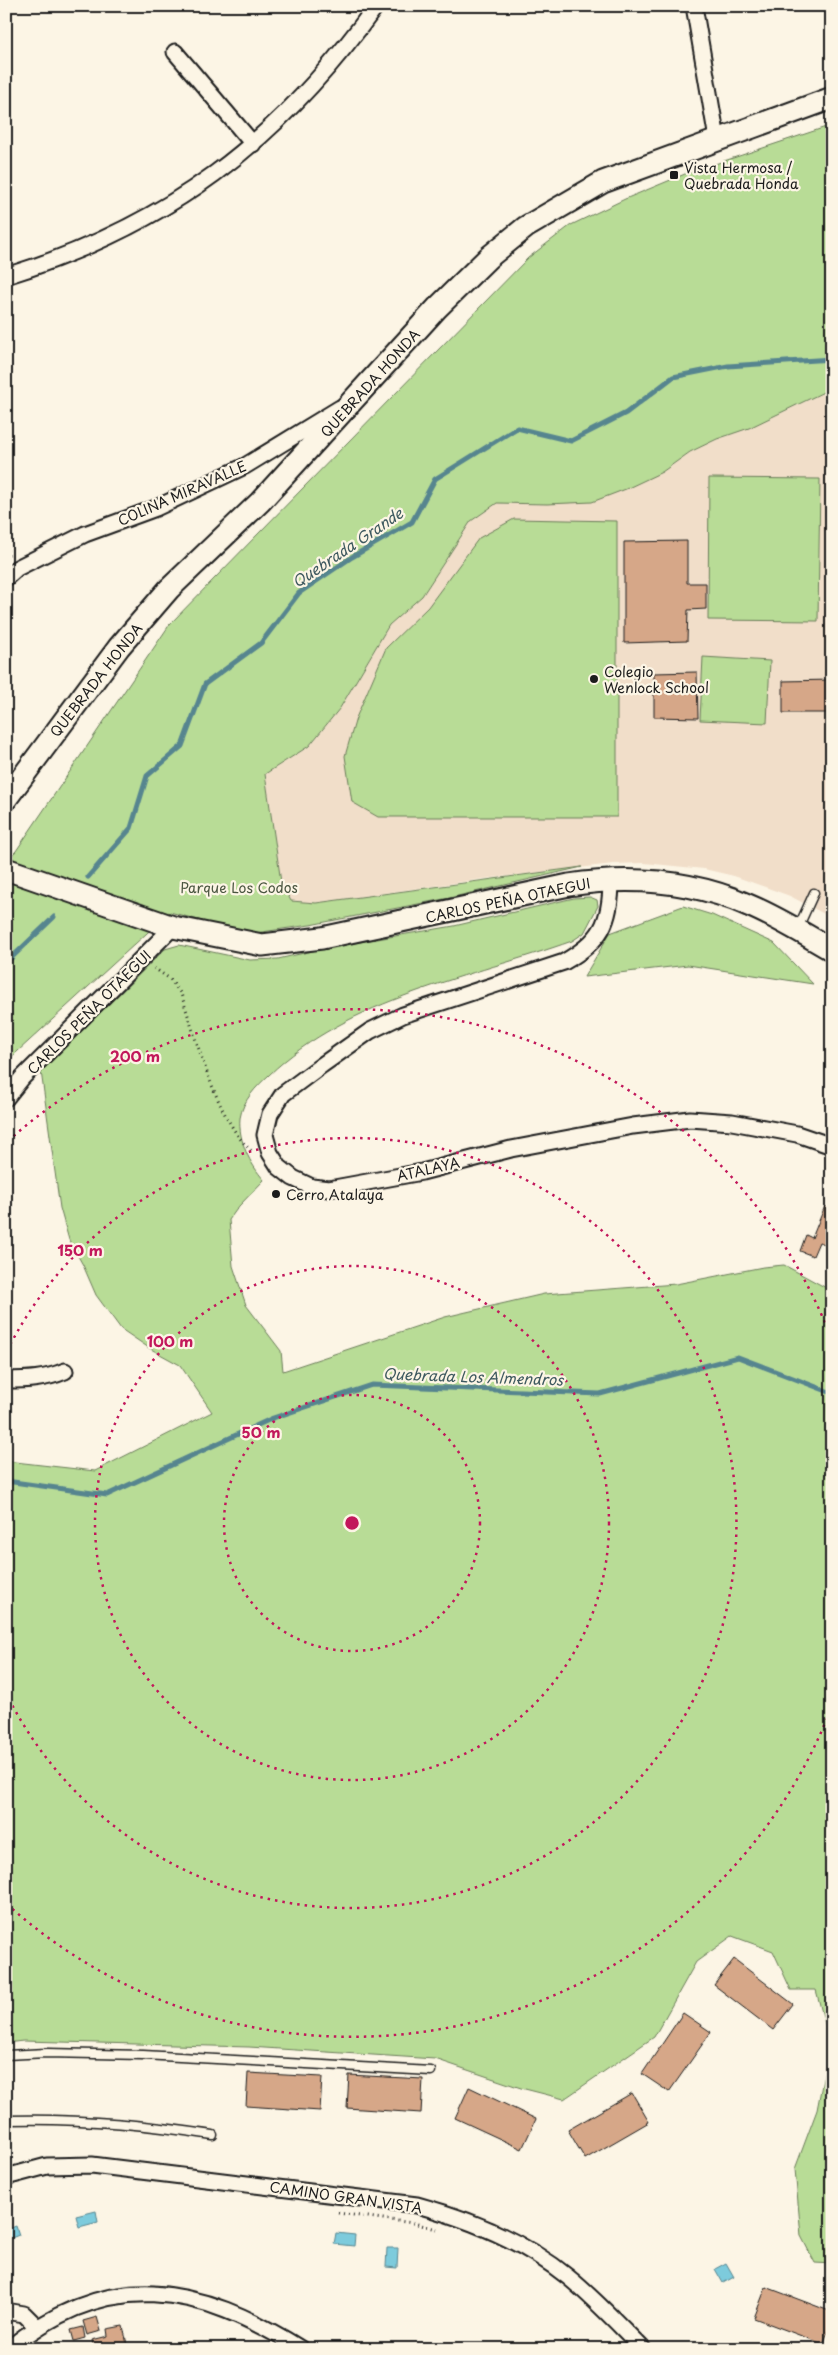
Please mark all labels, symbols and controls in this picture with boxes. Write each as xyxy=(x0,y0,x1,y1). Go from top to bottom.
place label: Vista Hermosa / Quebrada Honda xyxy=(684,157,799,194)
marker: Vista Hermosa / Quebrada Honda xyxy=(668,169,680,181)
street label: QUEBRADA HONDA xyxy=(316,324,424,442)
street label: COLINA MIRAVALLE xyxy=(114,455,250,531)
water label: Quebrada Grande xyxy=(287,501,408,593)
street label: QUEBRADA HONDA xyxy=(45,619,147,741)
place label: Colegio Wenlock School xyxy=(604,661,709,698)
marker: Colegio Wenlock School xyxy=(588,673,600,685)
street label: CARLOS PEÑA OTAEGUI xyxy=(423,872,593,928)
park label: Parque Los Codos xyxy=(180,877,298,898)
street label: CARLOS PEÑA OTAEGUI xyxy=(22,945,156,1079)
text: 200 m xyxy=(110,1044,160,1067)
street label: ATALAYA xyxy=(394,1151,462,1186)
place label: Cerro Atalaya xyxy=(286,1184,384,1205)
marker: Cerro Atalaya xyxy=(270,1188,282,1200)
text: 150 m xyxy=(57,1238,103,1261)
text: 100 m xyxy=(147,1329,193,1352)
water label: Quebrada Los Almendros xyxy=(383,1361,565,1391)
text: 50 m xyxy=(242,1420,280,1443)
centre of rings xyxy=(343,1514,361,1532)
street label: CAMINO GRAN VISTA xyxy=(268,2176,424,2218)

